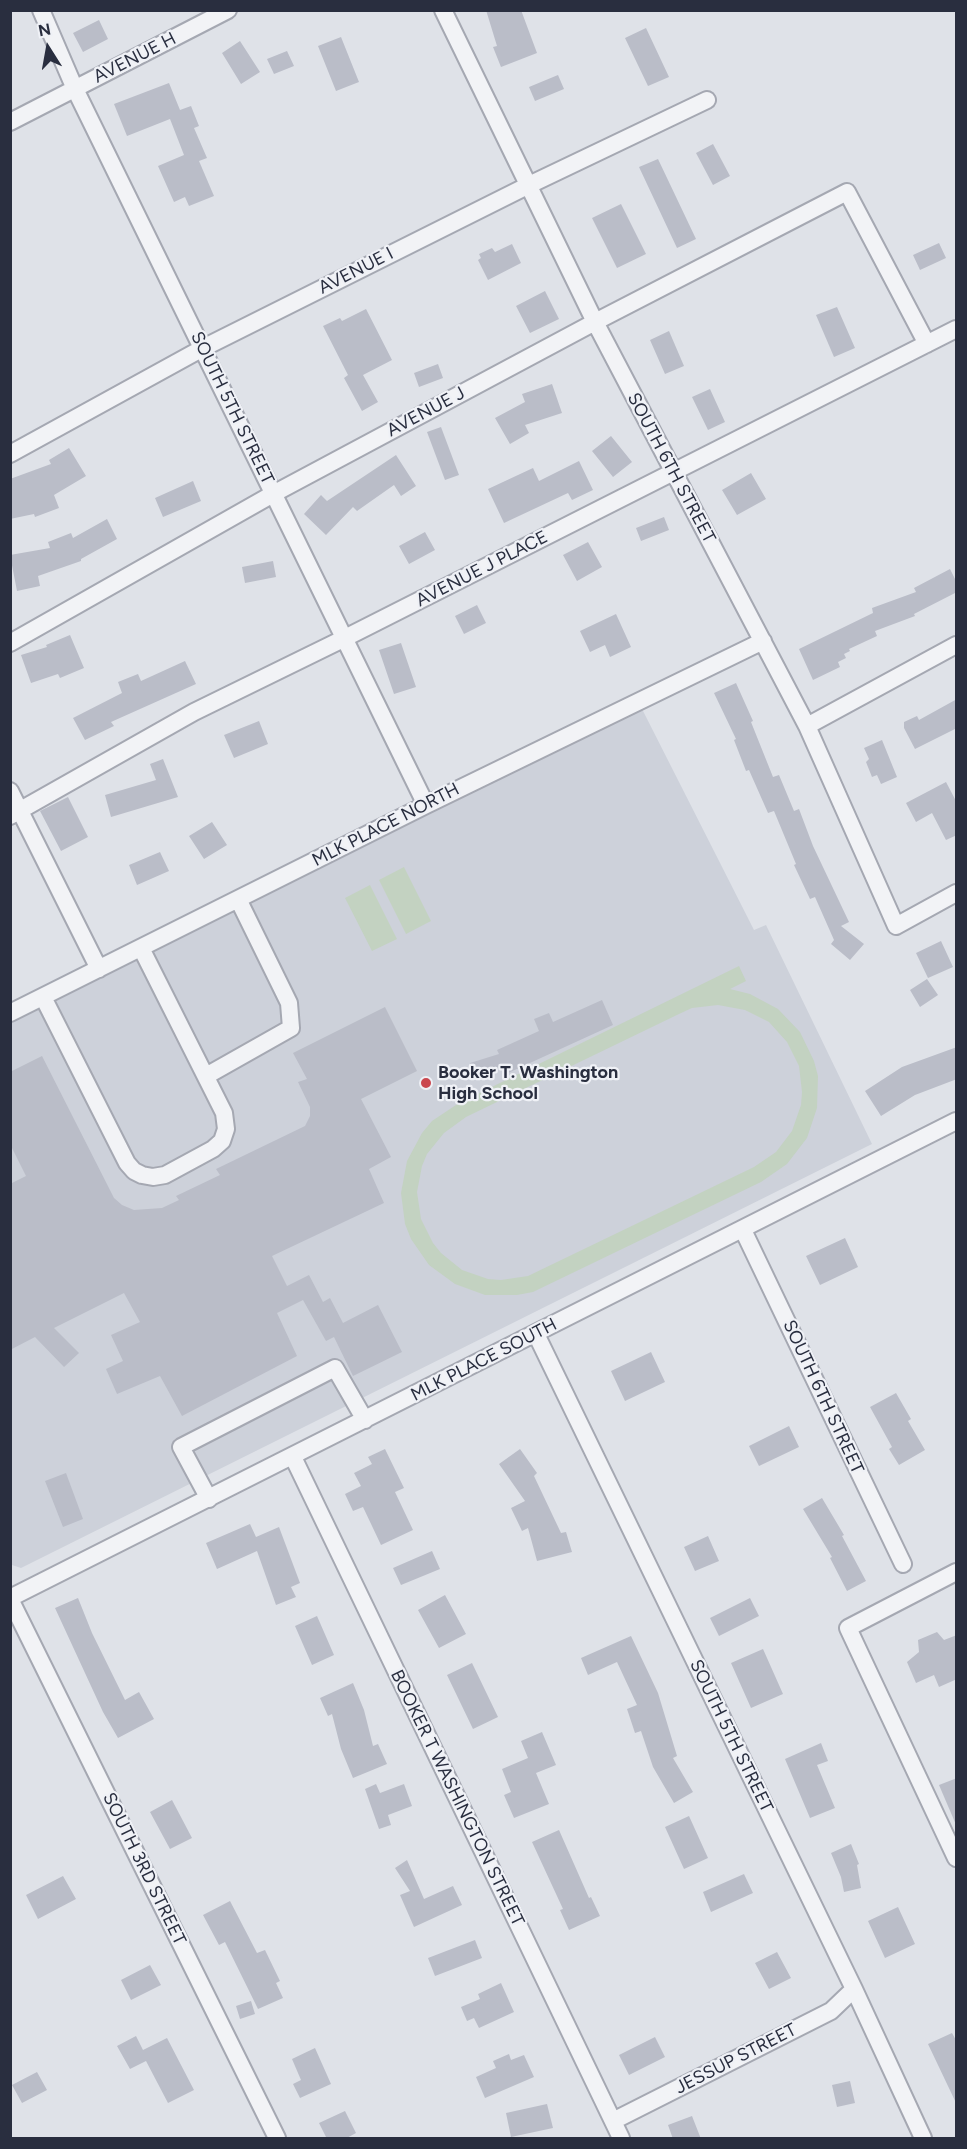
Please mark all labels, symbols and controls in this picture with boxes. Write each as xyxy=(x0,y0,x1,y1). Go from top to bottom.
north arrow xyxy=(18,18,78,78)
text: N xyxy=(37,19,52,40)
street label: AVENUE H xyxy=(90,28,180,88)
street label: AVENUE I xyxy=(315,243,397,299)
street label: SOUTH 5TH STREET xyxy=(186,328,278,488)
street label: AVENUE J xyxy=(383,382,469,442)
street label: SOUTH 6TH STREET xyxy=(622,389,720,547)
street label: AVENUE J PLACE xyxy=(412,526,552,612)
street label: MLK PLACE NORTH xyxy=(309,779,463,871)
place label: Booker T. Washington High School xyxy=(438,1062,618,1104)
marker: Booker T. Washington High School xyxy=(419,1076,433,1090)
street label: MLK PLACE SOUTH xyxy=(408,1314,560,1406)
street label: SOUTH 6TH STREET xyxy=(778,1317,868,1477)
street label: SOUTH 5TH STREET xyxy=(685,1656,777,1816)
street label: BOOKER T WASHINGTON STREET xyxy=(385,1666,529,1930)
street label: SOUTH 3RD STREET xyxy=(98,1789,190,1949)
street label: JESSUP STREET xyxy=(672,2019,800,2099)

